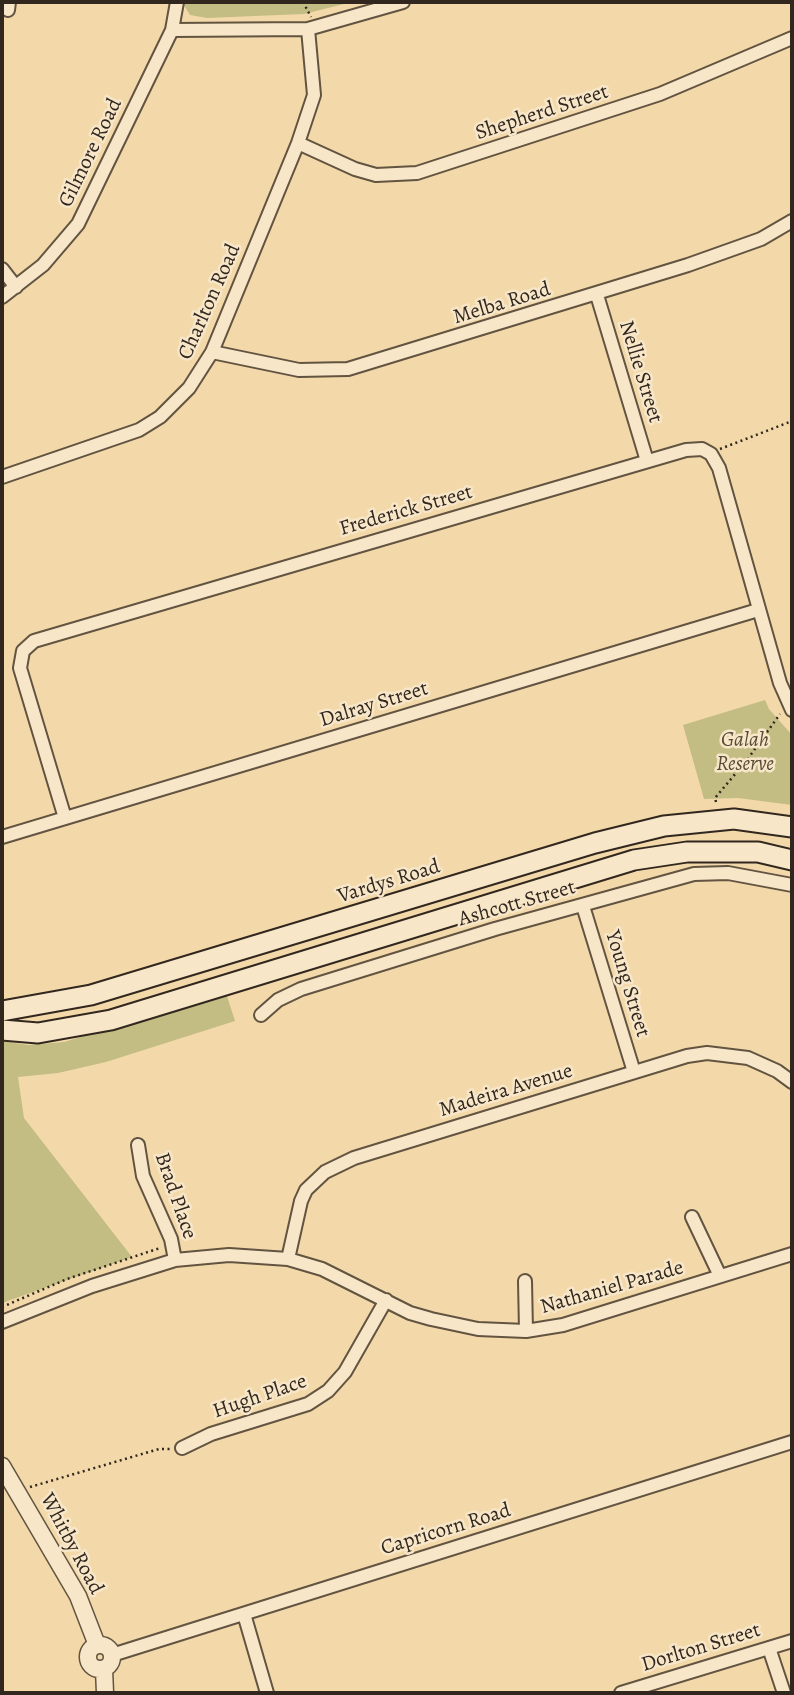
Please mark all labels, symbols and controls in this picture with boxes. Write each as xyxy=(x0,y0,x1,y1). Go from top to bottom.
street label: Shepherd Street xyxy=(472,80,612,146)
street label: Gilmore Road xyxy=(54,95,128,211)
street label: Charlton Road xyxy=(173,240,247,364)
street label: Melba Road xyxy=(450,277,554,331)
street label: Nellie Street xyxy=(613,318,667,426)
street label: Frederick Street xyxy=(337,480,475,542)
street label: Dalray Street xyxy=(317,677,431,733)
park label: Galah Reserve xyxy=(716,728,774,778)
street label: Vardys Road xyxy=(335,854,443,910)
street label: Ashcott Street xyxy=(456,875,578,933)
street label: Young Street xyxy=(599,928,655,1040)
street label: Madeira Avenue xyxy=(436,1059,576,1123)
street label: Brad Place xyxy=(148,1149,202,1243)
street label: Nathaniel Parade xyxy=(538,1256,686,1320)
street label: Hugh Place xyxy=(210,1369,310,1425)
street label: Whitby Road xyxy=(34,1489,108,1599)
street label: Capricorn Road xyxy=(378,1498,514,1562)
street label: Dorlton Street xyxy=(638,1618,764,1678)

